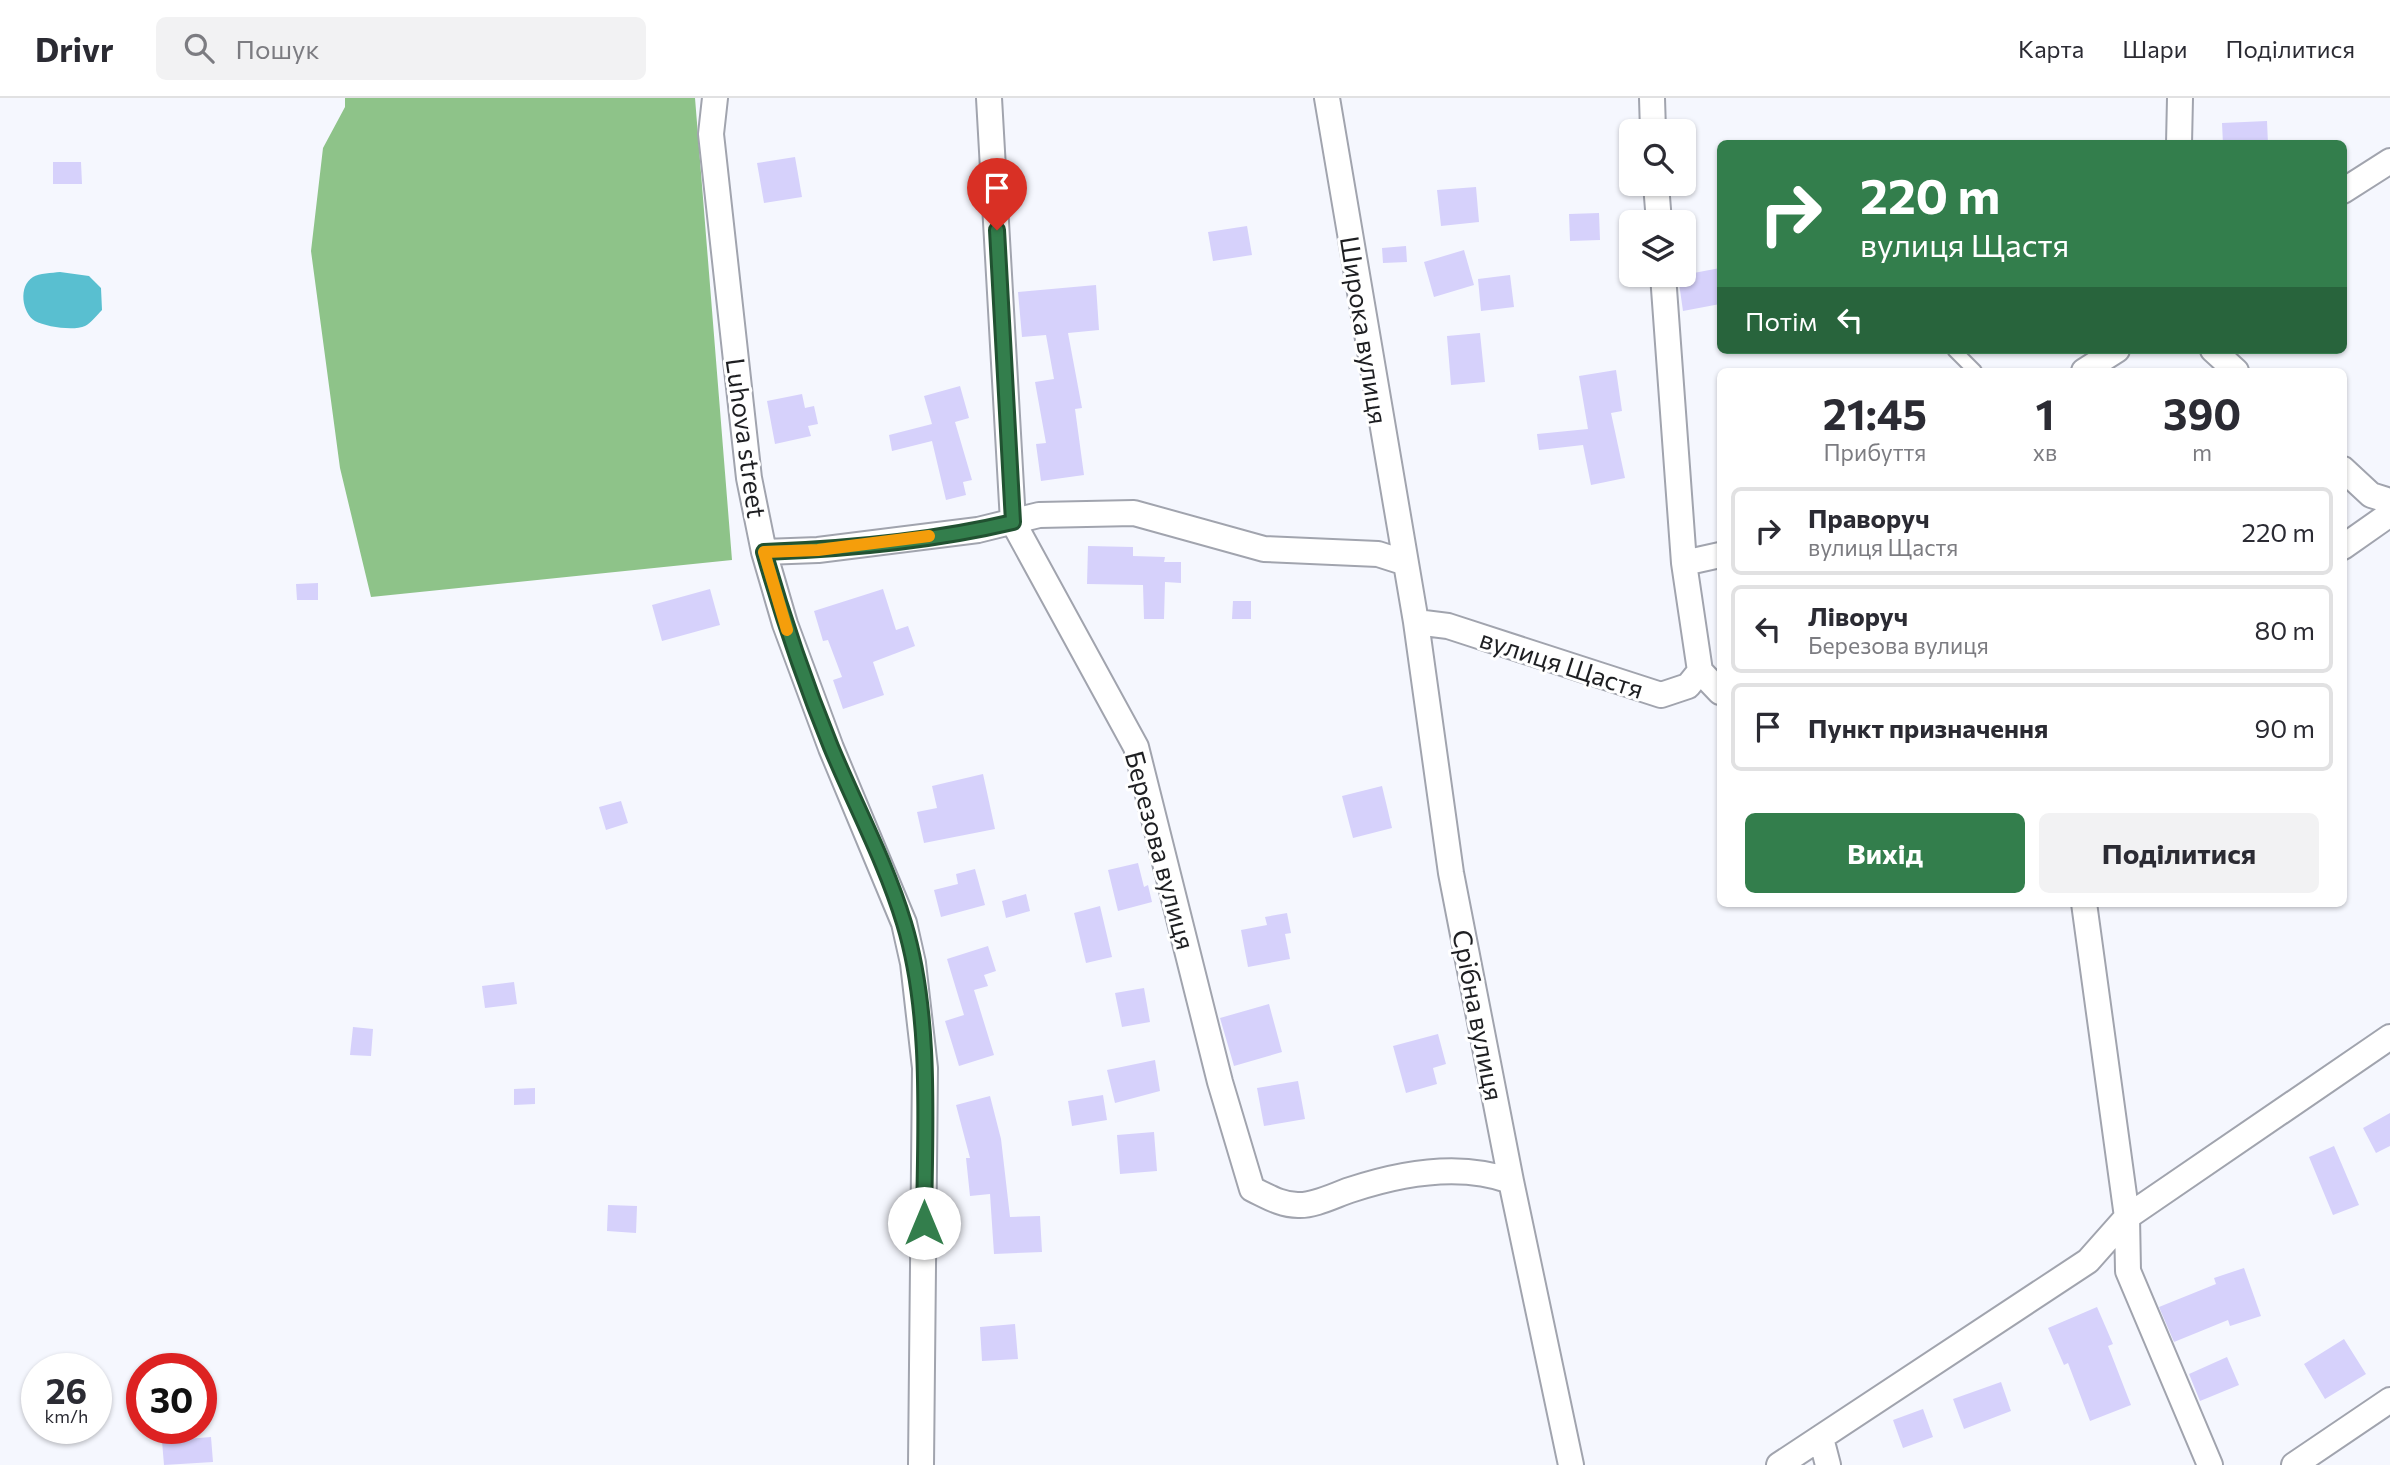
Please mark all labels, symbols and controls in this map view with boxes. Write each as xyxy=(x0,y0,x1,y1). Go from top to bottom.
search box xyxy=(156,17,646,80)
text: Drivr xyxy=(35,28,114,69)
icon: search xyxy=(180,29,218,67)
text: Пошук xyxy=(236,33,319,64)
text: Карта xyxy=(2018,34,2084,63)
text: Шари xyxy=(2122,34,2188,63)
text: Поділитися xyxy=(2226,34,2355,63)
map controls xyxy=(1619,119,1696,287)
button: search xyxy=(1619,119,1696,196)
pin xyxy=(967,158,1027,230)
text: 220 m xyxy=(1860,164,2000,224)
icon: right xyxy=(1745,168,1836,259)
icon: arrive xyxy=(978,169,1016,207)
button: layers xyxy=(1619,210,1696,287)
text: вулиця Щастя xyxy=(1860,224,2069,264)
street label: Широка вулиця xyxy=(1335,234,1395,426)
icon: left xyxy=(1831,301,1869,339)
text: Потім xyxy=(1745,305,1817,336)
street label: Luhova street xyxy=(720,356,774,520)
text: 21:45 xyxy=(1823,387,1927,439)
text: 1 xyxy=(2035,387,2054,439)
text: 390 xyxy=(2163,387,2241,439)
text: Прибуття xyxy=(1823,438,1926,466)
text: хв xyxy=(2033,438,2057,466)
text: m xyxy=(2192,438,2212,466)
text: Праворуч xyxy=(1808,502,1930,533)
icon: right xyxy=(1749,512,1787,550)
text: 220 m xyxy=(2242,516,2315,547)
text: вулиця Щастя xyxy=(1808,533,1958,561)
text: Ліворуч xyxy=(1808,600,1908,631)
icon: left xyxy=(1749,610,1787,648)
text: 80 m xyxy=(2255,614,2315,645)
street label: вулиця Щастя xyxy=(1476,622,1648,704)
text: Березова вулиця xyxy=(1808,631,1989,659)
icon: arrive xyxy=(1749,708,1787,746)
text: Пункт призначення xyxy=(1808,712,2048,743)
text: 90 m xyxy=(2255,712,2315,743)
street label: Березова вулиця xyxy=(1120,747,1202,953)
button: Вихід xyxy=(1745,813,2025,893)
button: Поділитися xyxy=(2039,813,2319,893)
street label: Срібна вулиця xyxy=(1447,927,1511,1103)
position arrow xyxy=(887,1186,961,1260)
speed limit sign: 30 xyxy=(126,1353,217,1444)
text: 26 xyxy=(46,1368,87,1411)
text: km/h xyxy=(45,1405,88,1427)

